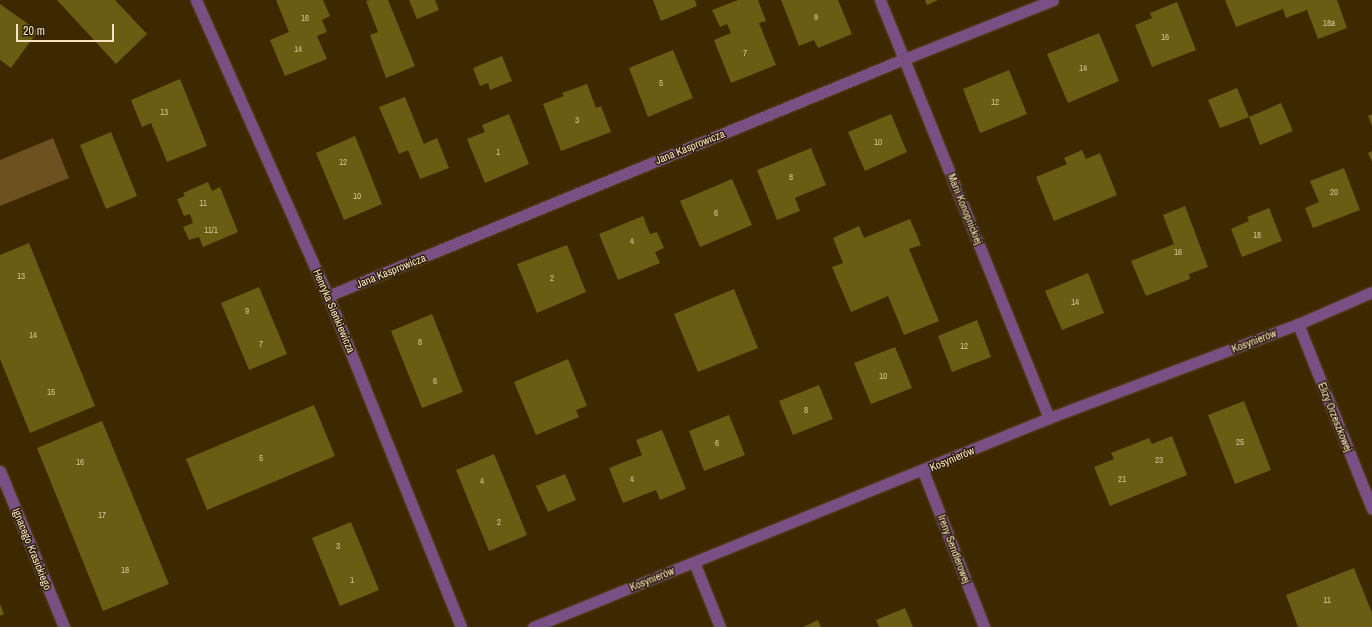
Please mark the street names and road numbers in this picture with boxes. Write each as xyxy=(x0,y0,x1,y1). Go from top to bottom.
street label: Jana Kasprowicza xyxy=(653,127,727,167)
street label: Marii Konopnickiej xyxy=(945,172,985,246)
street label: Jana Kasprowicza xyxy=(354,251,428,291)
street label: Henryka Sienkiewicza xyxy=(310,267,358,355)
street label: Kosynierów xyxy=(1230,326,1278,356)
street label: Elizy Orzeszkowej xyxy=(1315,380,1355,454)
street label: Kosynierów xyxy=(928,444,976,474)
street label: Ignacego Krasickiego xyxy=(10,506,54,592)
street label: Ireny Sendlerowej xyxy=(935,513,973,585)
street label: Kosynierów xyxy=(628,564,676,594)

